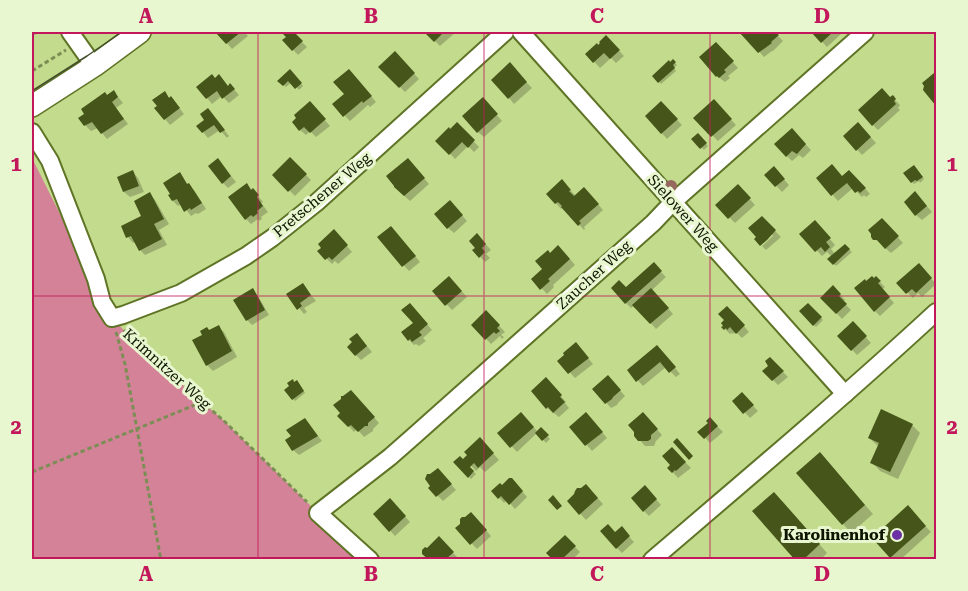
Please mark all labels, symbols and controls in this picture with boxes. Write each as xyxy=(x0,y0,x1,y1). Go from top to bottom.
text: A xyxy=(139,4,154,28)
text: B xyxy=(364,4,378,28)
text: C xyxy=(590,4,604,28)
text: D xyxy=(814,4,830,28)
street label: Pretschener Weg xyxy=(269,149,375,241)
text: 1 xyxy=(10,152,22,176)
text: 1 xyxy=(946,152,958,176)
street label: Sielower Weg xyxy=(644,171,723,256)
street label: Zaucher Weg xyxy=(553,236,635,313)
street label: Krimnitzer Weg xyxy=(119,325,215,414)
text: 2 xyxy=(10,415,22,439)
text: 2 xyxy=(946,415,958,439)
place label: Karolinenhof xyxy=(783,526,886,544)
marker: Karolinenhof xyxy=(890,528,904,542)
text: A xyxy=(139,562,154,586)
text: B xyxy=(364,562,378,586)
text: C xyxy=(590,562,604,586)
text: D xyxy=(814,562,830,586)

